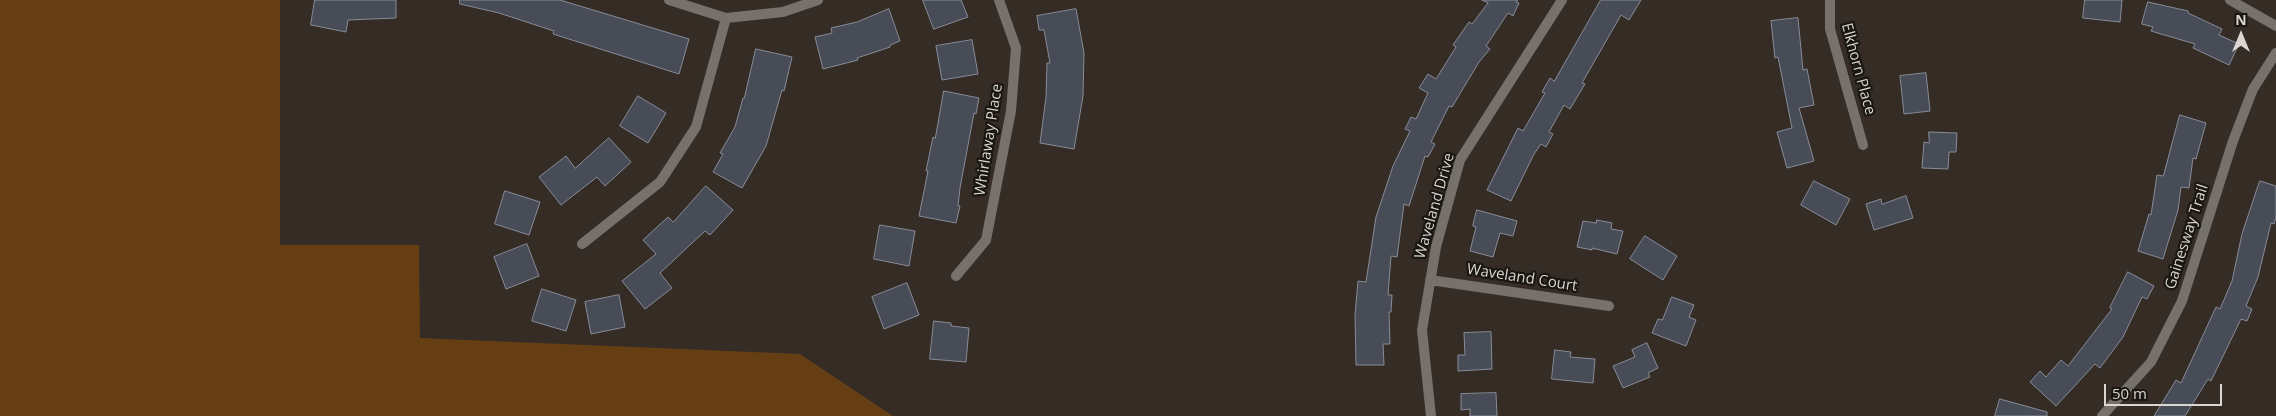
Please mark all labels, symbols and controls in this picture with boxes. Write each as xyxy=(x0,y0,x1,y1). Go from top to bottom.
north arrow xyxy=(2216,10,2266,60)
text: N xyxy=(2235,10,2247,29)
street label: Elkhorn Place xyxy=(1837,21,1879,117)
street label: Whirlaway Place xyxy=(971,83,1007,197)
street label: Waveland Drive xyxy=(1411,151,1459,261)
street label: Gainesway Trail xyxy=(2162,182,2212,292)
street label: Waveland Court xyxy=(1465,260,1579,296)
scale bar xyxy=(2106,374,2224,406)
text: 50 m xyxy=(2112,383,2147,403)

